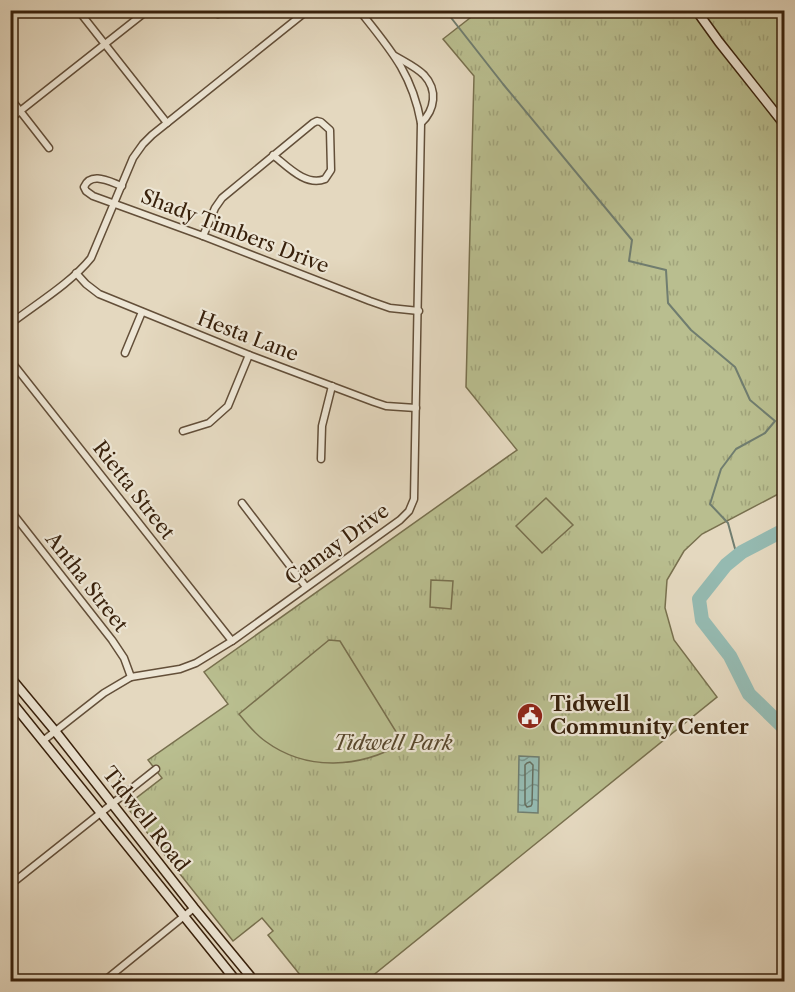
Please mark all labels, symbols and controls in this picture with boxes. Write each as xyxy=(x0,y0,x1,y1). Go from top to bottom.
street label: Shady Timbers Drive xyxy=(138,184,332,278)
street label: Hesta Lane xyxy=(194,306,302,366)
street label: Rietta Street xyxy=(88,436,180,544)
street label: Camay Drive xyxy=(280,498,394,590)
street label: Antha Street xyxy=(40,527,133,636)
place label: Tidwell Community Center xyxy=(550,692,749,739)
public building icon: Tidwell Community Center xyxy=(515,701,545,731)
park label: Tidwell Park xyxy=(333,731,453,755)
street label: Tidwell Road xyxy=(98,762,194,876)

